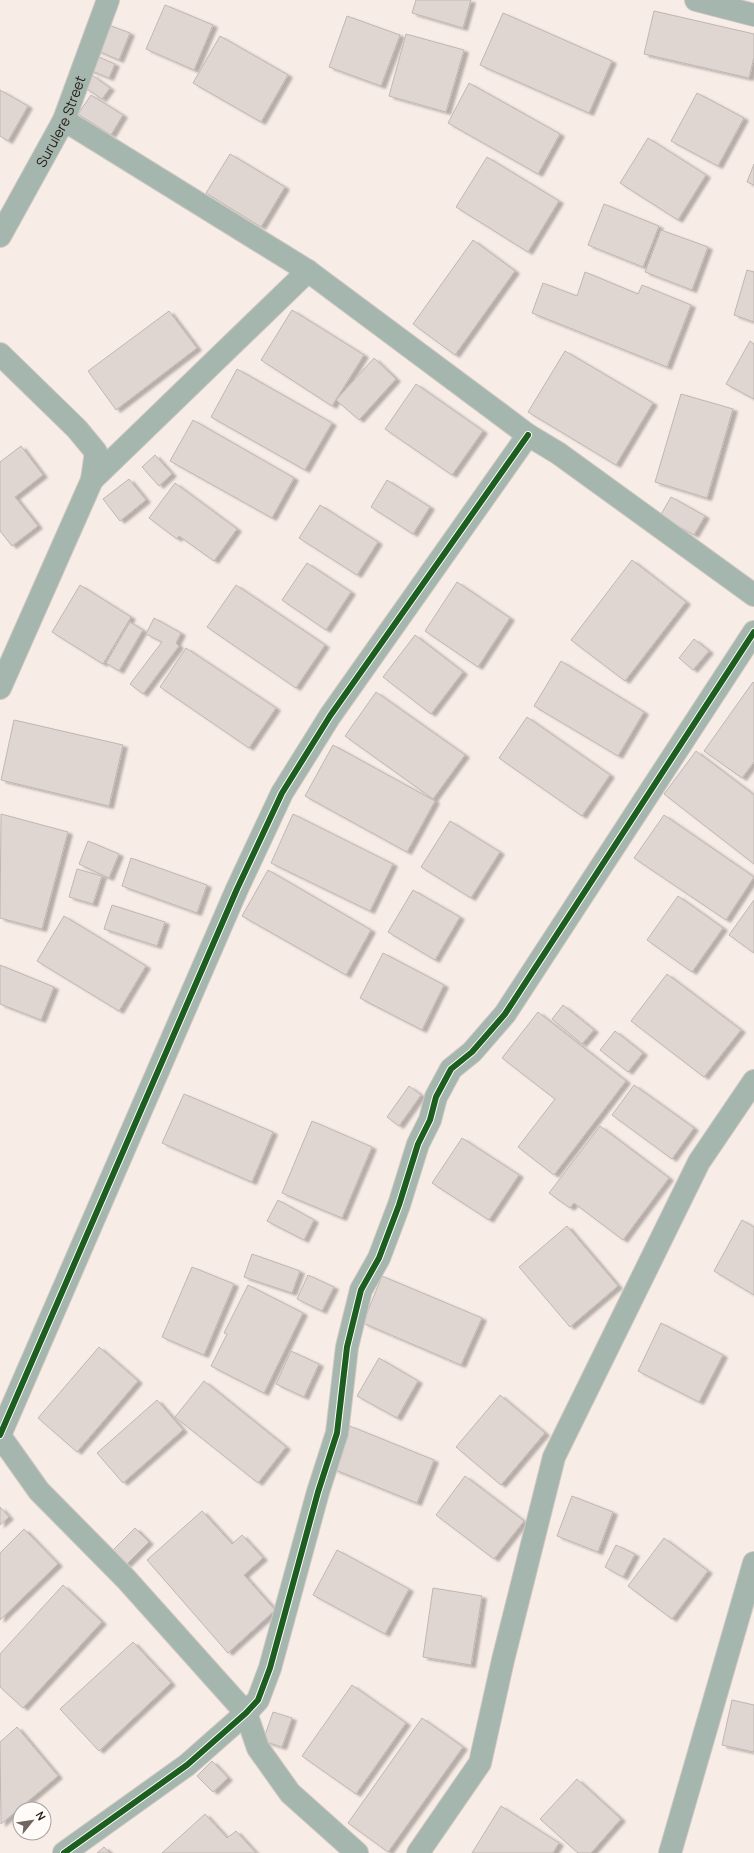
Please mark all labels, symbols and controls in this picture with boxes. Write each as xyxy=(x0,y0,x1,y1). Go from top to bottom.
street label: Surulere Street xyxy=(31,72,89,170)
north arrow xyxy=(12,1801,52,1841)
text: N xyxy=(33,1809,50,1823)

